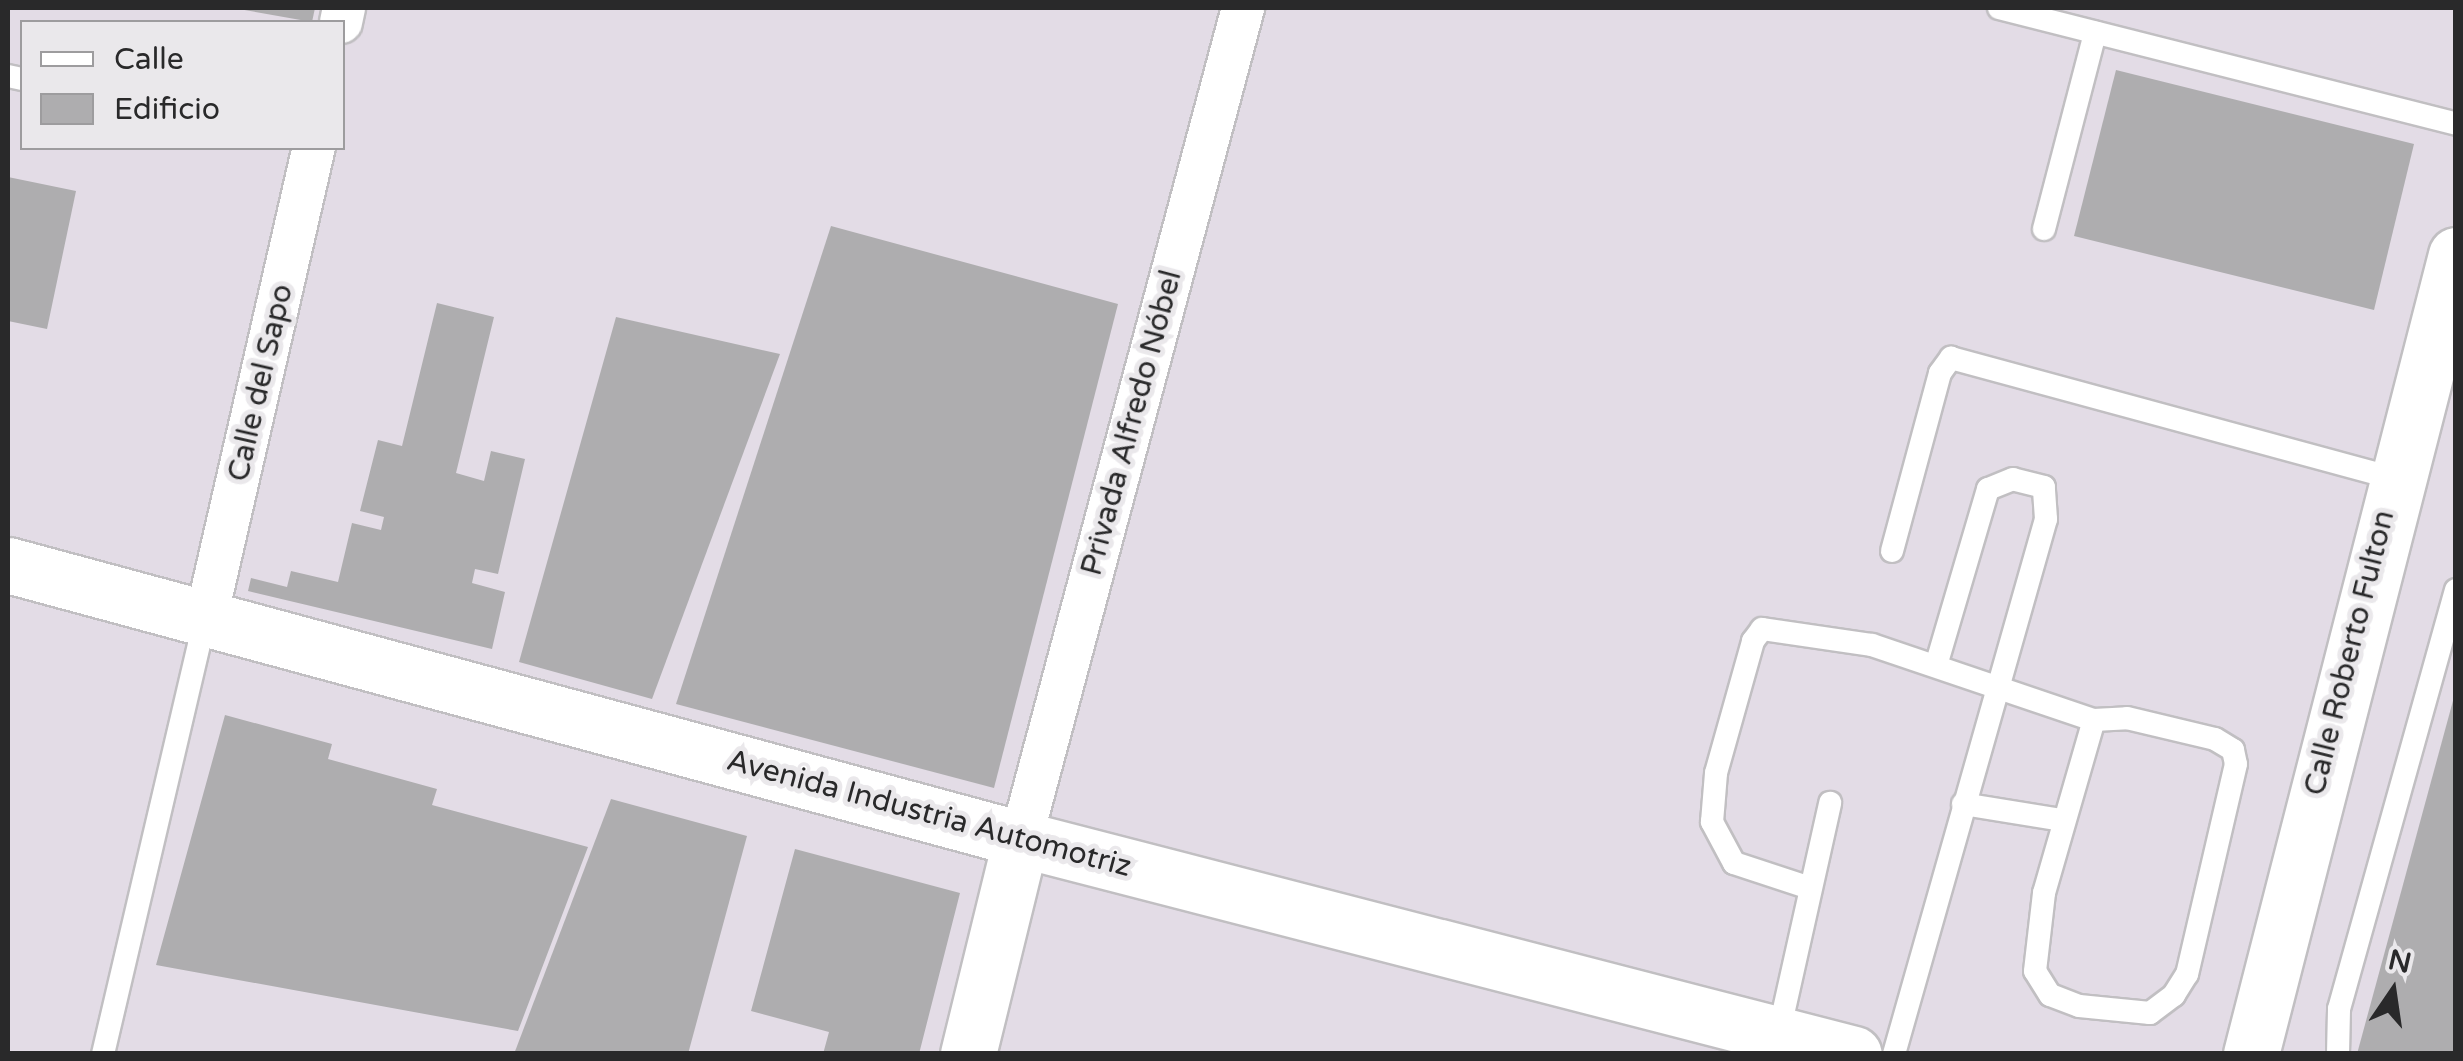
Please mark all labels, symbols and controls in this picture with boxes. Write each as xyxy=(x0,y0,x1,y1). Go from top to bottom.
legend xyxy=(20,20,345,150)
text: Calle xyxy=(114,41,184,78)
text: Edificio xyxy=(114,91,220,128)
street label: Privada Alfredo Nóbel xyxy=(1074,266,1190,580)
street label: Calle del Sapo xyxy=(221,281,301,485)
street label: Calle Roberto Fulton xyxy=(2297,507,2403,799)
street label: Avenida Industria Automotriz xyxy=(723,743,1135,885)
north arrow xyxy=(2343,941,2443,1041)
text: N xyxy=(2385,943,2415,981)

